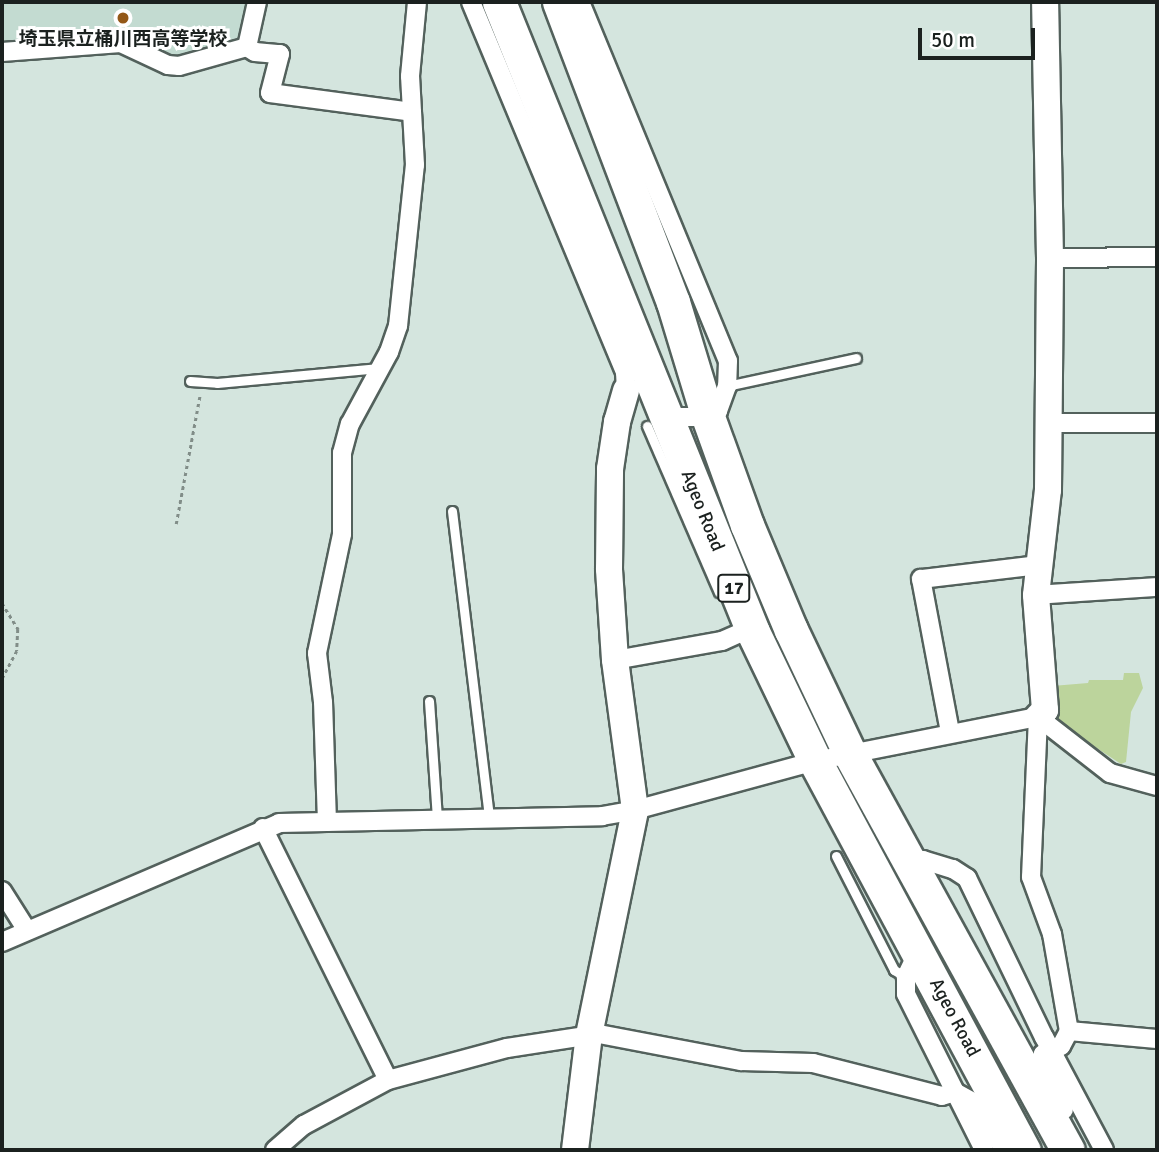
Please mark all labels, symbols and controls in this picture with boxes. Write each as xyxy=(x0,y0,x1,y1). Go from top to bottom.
marker: 埼玉県立桶川西高等学校 xyxy=(115,10,131,26)
scale bar xyxy=(921,14,1038,58)
text: 50 m xyxy=(931,27,975,53)
place label: 埼玉県立桶川西高等学校 xyxy=(19,29,227,51)
street label: Ageo Road xyxy=(675,467,729,555)
road number: 17 xyxy=(716,574,752,602)
street label: Ageo Road xyxy=(924,975,984,1061)

